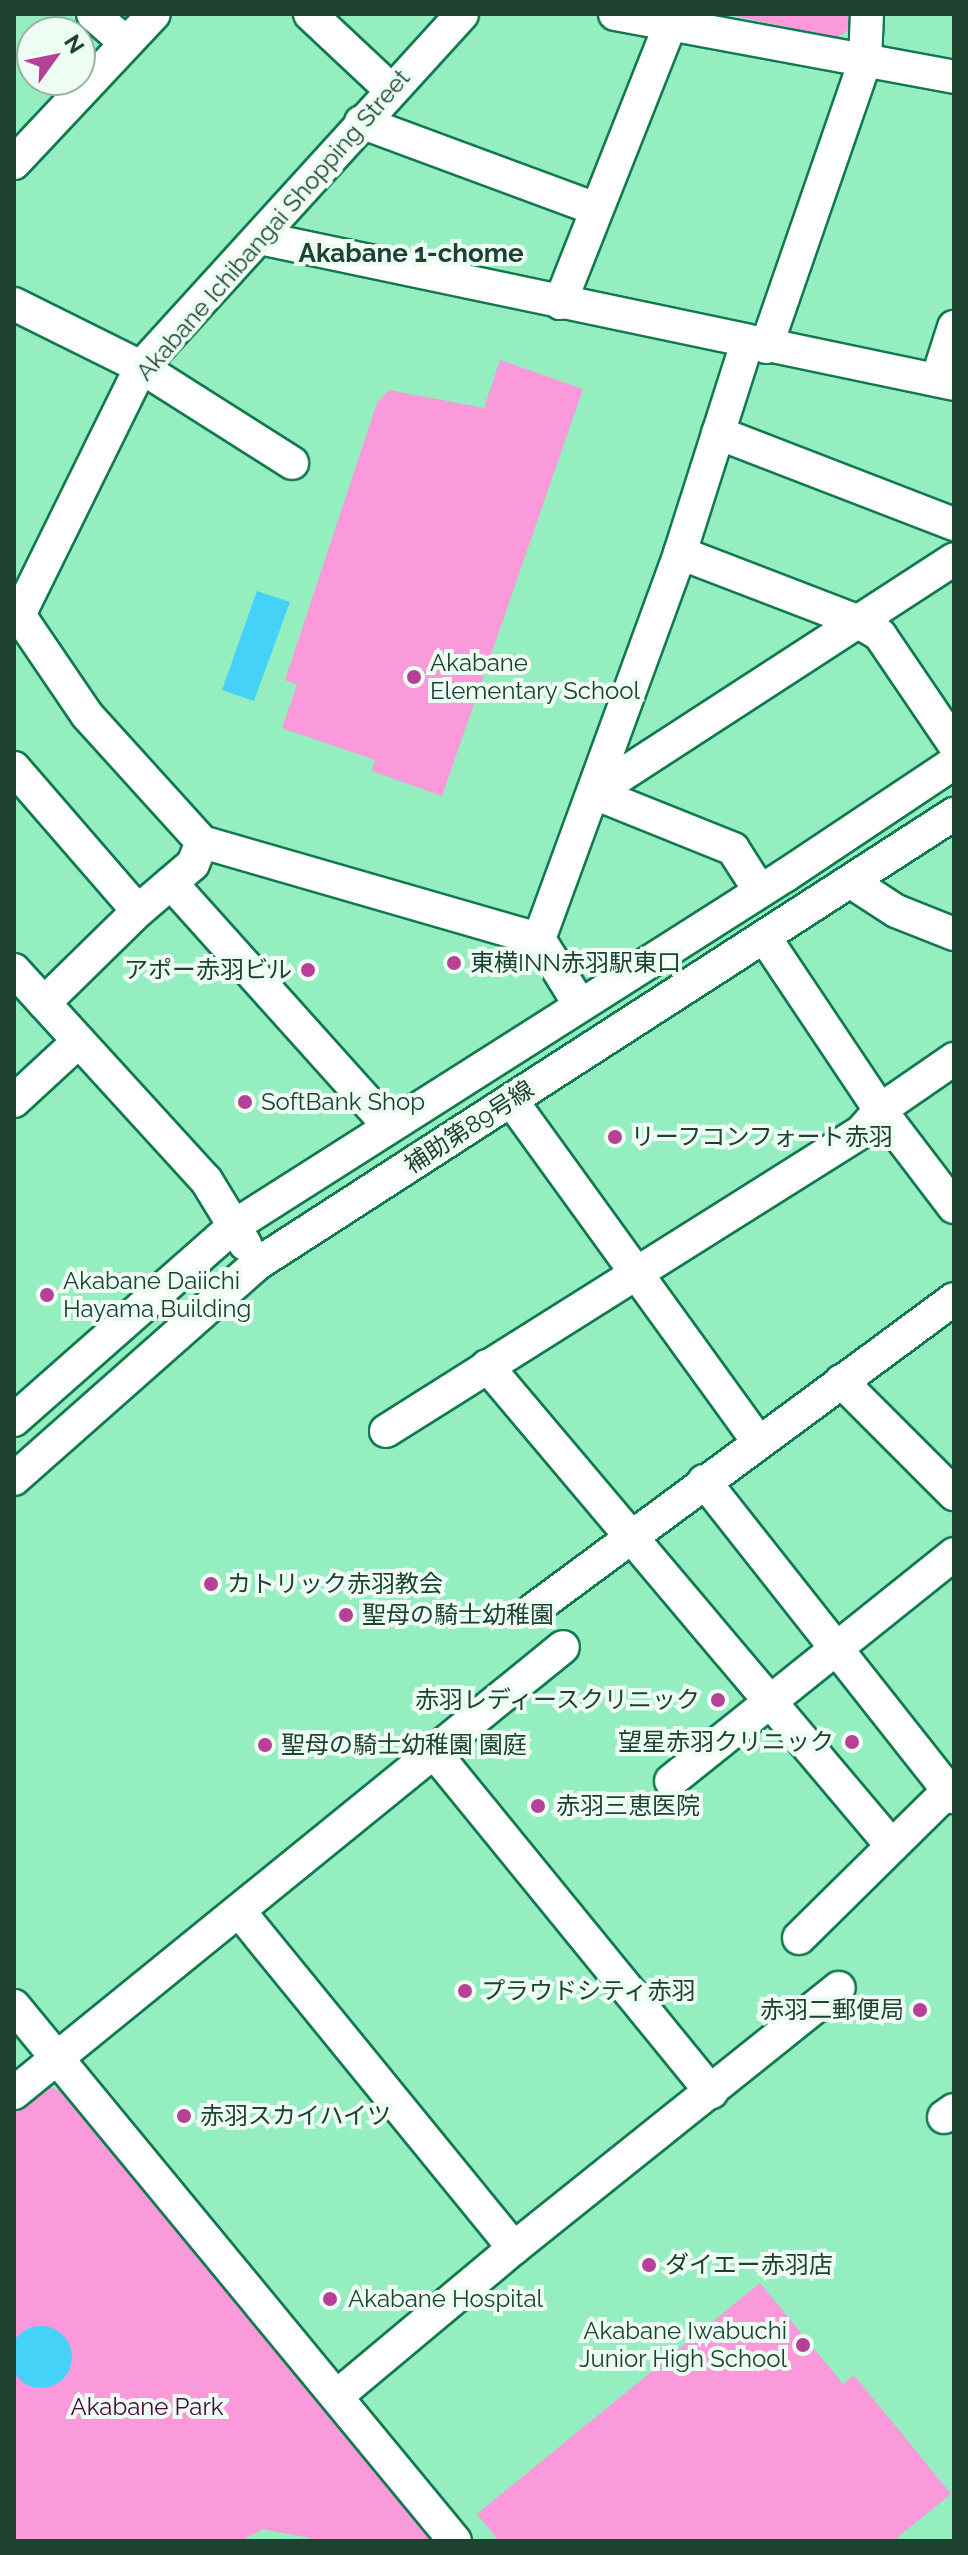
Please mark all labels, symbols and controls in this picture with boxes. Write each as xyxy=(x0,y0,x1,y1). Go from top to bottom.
north arrow xyxy=(16,16,96,96)
text: N xyxy=(59,30,90,58)
street label: Akabane Ichibangai Shopping Street xyxy=(130,64,416,386)
district label: Akabane 1-chome xyxy=(298,238,524,270)
place label: Akabane Elementary School xyxy=(430,649,641,705)
marker: Akabane Elementary School xyxy=(405,668,423,686)
place label: 東横INN赤羽駅東口 xyxy=(470,949,681,977)
marker: 東横INN赤羽駅東口 xyxy=(445,954,463,972)
place label: アポー赤羽ビル xyxy=(124,956,292,984)
marker: アポー赤羽ビル xyxy=(299,961,317,979)
street label: 補助第89号線 xyxy=(399,1075,539,1179)
place label: SoftBank Shop xyxy=(261,1088,425,1116)
marker: SoftBank Shop xyxy=(236,1093,254,1111)
place label: リーフコンフォート赤羽 xyxy=(631,1123,895,1151)
marker: リーフコンフォート赤羽 xyxy=(606,1128,624,1146)
place label: Akabane Daiichi Hayama Building xyxy=(63,1267,251,1323)
marker: Akabane Daiichi Hayama Building xyxy=(38,1286,56,1304)
place label: カトリック赤羽教会 xyxy=(227,1570,443,1598)
marker: カトリック赤羽教会 xyxy=(202,1575,220,1593)
place label: 聖母の騎士幼稚園 xyxy=(362,1601,554,1629)
marker: 聖母の騎士幼稚園 xyxy=(337,1606,355,1624)
place label: 赤羽レディースクリニック xyxy=(412,1686,700,1714)
marker: 赤羽レディースクリニック xyxy=(707,1689,729,1711)
place label: 望星赤羽クリニック xyxy=(618,1728,834,1756)
place label: 聖母の騎士幼稚園 園庭 xyxy=(281,1731,527,1759)
marker: 望星赤羽クリニック xyxy=(841,1731,863,1753)
marker: 聖母の騎士幼稚園 園庭 xyxy=(256,1736,274,1754)
place label: 赤羽三恵医院 xyxy=(556,1792,700,1820)
marker: 赤羽三恵医院 xyxy=(527,1795,549,1817)
place label: プラウドシティ赤羽 xyxy=(481,1977,697,2005)
marker: プラウドシティ赤羽 xyxy=(456,1982,474,2000)
place label: 赤羽二郵便局 xyxy=(760,1996,904,2024)
marker: 赤羽二郵便局 xyxy=(911,2001,929,2019)
place label: 赤羽スカイハイツ xyxy=(200,2102,392,2130)
marker: 赤羽スカイハイツ xyxy=(175,2107,193,2125)
place label: ダイエー赤羽店 xyxy=(665,2251,833,2279)
marker: ダイエー赤羽店 xyxy=(640,2256,658,2274)
place label: Akabane Hospital xyxy=(348,2285,543,2313)
marker: Akabane Hospital xyxy=(319,2288,341,2310)
place label: Akabane Iwabuchi Junior High School xyxy=(579,2317,787,2373)
marker: Akabane Iwabuchi Junior High School xyxy=(794,2336,812,2354)
park label: Akabane Park xyxy=(70,2393,224,2421)

